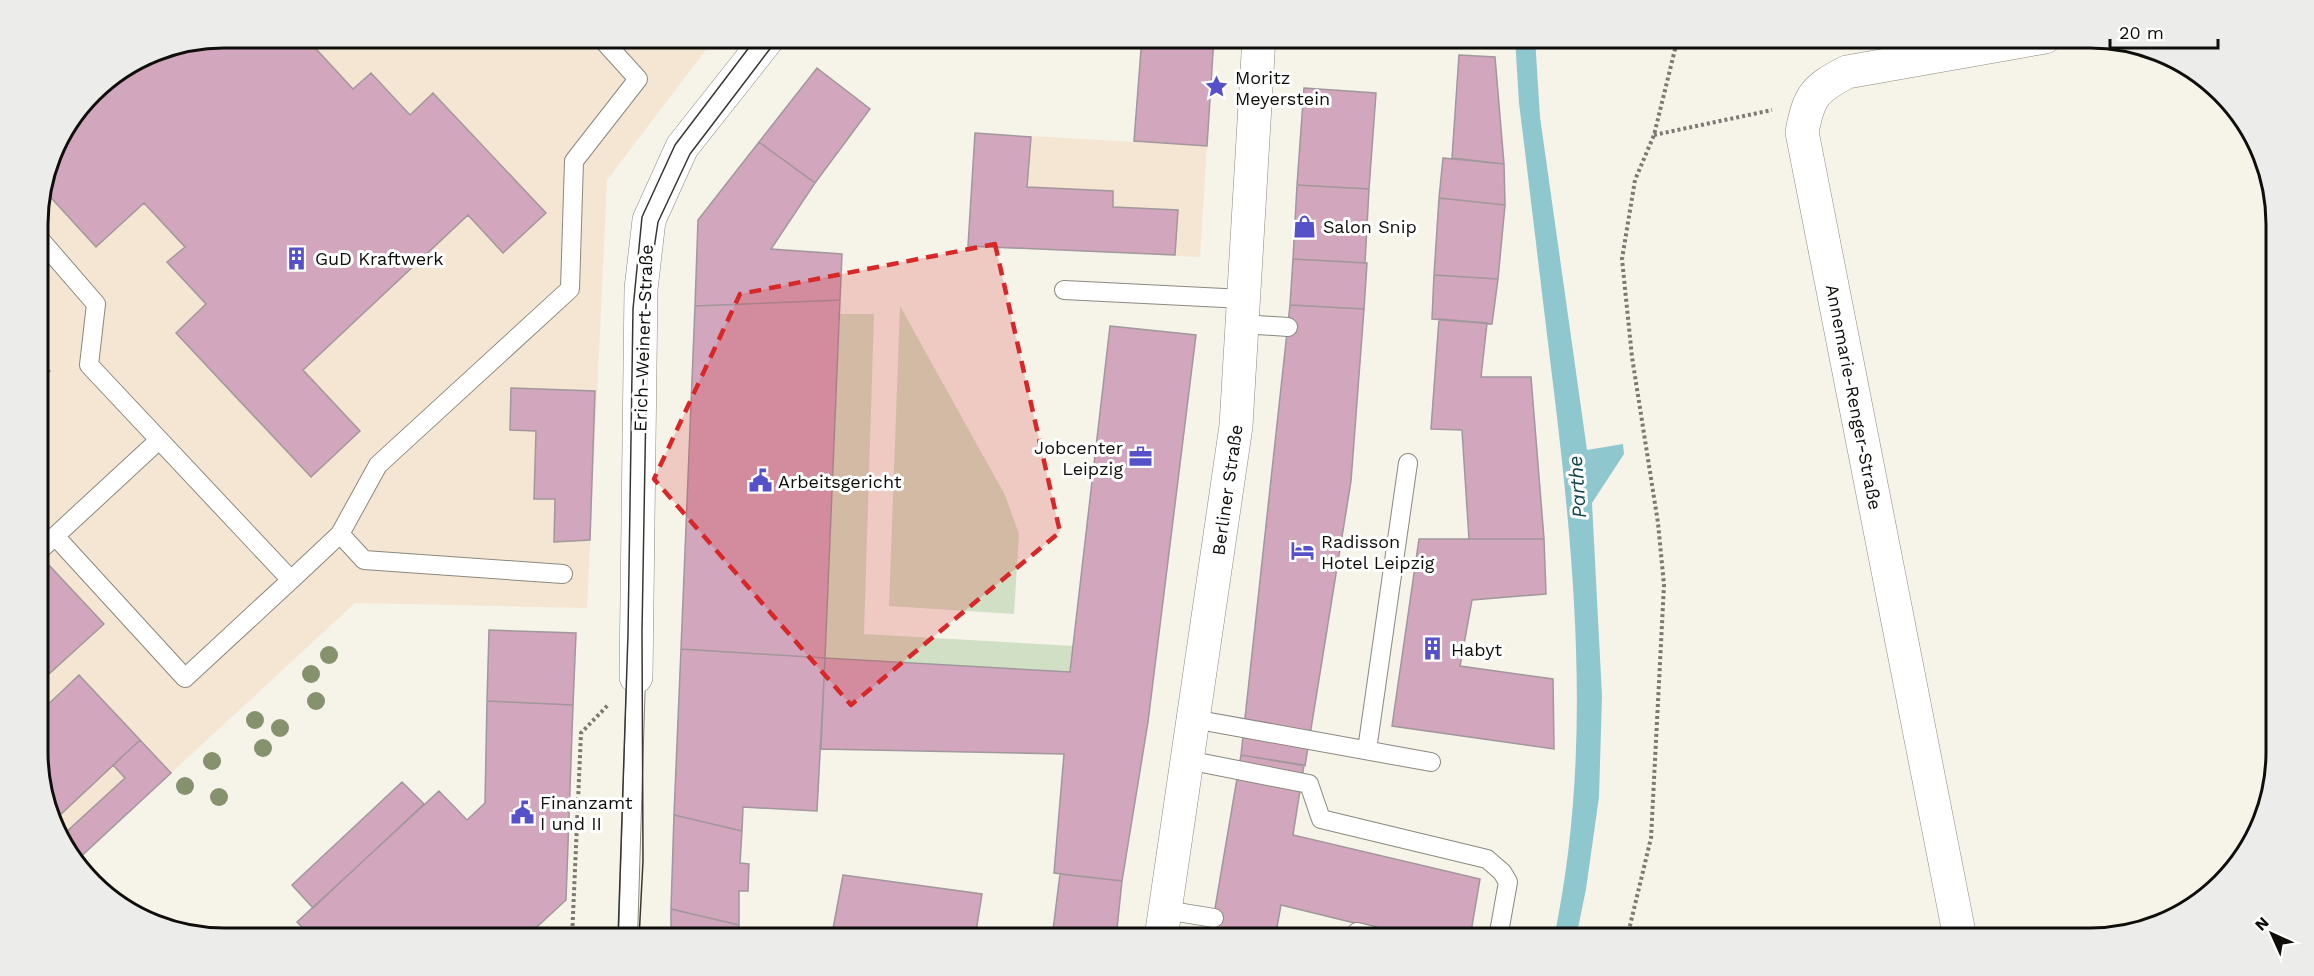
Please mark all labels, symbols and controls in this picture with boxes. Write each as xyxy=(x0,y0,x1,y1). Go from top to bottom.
scale bar xyxy=(2110,12,2218,50)
text: 20 m xyxy=(2119,22,2164,43)
place label: Moritz Meyerstein xyxy=(1235,67,1330,109)
place icon: Moritz Meyerstein xyxy=(1204,74,1230,100)
shop icon: Salon Snip xyxy=(1292,213,1318,239)
place label: Salon Snip xyxy=(1323,216,1417,237)
street label: Erich-Weinert-Straße xyxy=(629,244,657,432)
building icon: GuD Kraftwerk xyxy=(284,245,310,271)
place label: GuD Kraftwerk xyxy=(315,248,444,269)
street label: Annemarie-Renger-Straße xyxy=(1822,282,1886,512)
street label: Berliner Straße xyxy=(1207,423,1247,557)
place label: Jobcenter Leipzig xyxy=(1034,437,1123,479)
office icon: Jobcenter Leipzig xyxy=(1128,444,1154,470)
water label: Parthe xyxy=(1563,455,1591,519)
public building icon: Arbeitsgericht xyxy=(747,468,773,494)
place label: Arbeitsgericht xyxy=(778,471,902,492)
place label: Radisson Hotel Leipzig xyxy=(1321,531,1435,573)
hotel icon: Radisson Hotel Leipzig xyxy=(1290,538,1316,564)
building icon: Habyt xyxy=(1420,636,1446,662)
place label: Habyt xyxy=(1451,639,1503,660)
place label: Finanzamt I und II xyxy=(540,792,633,834)
public building icon: Finanzamt I und II xyxy=(509,799,535,825)
north arrow xyxy=(2242,904,2302,964)
text: N xyxy=(2251,913,2273,935)

